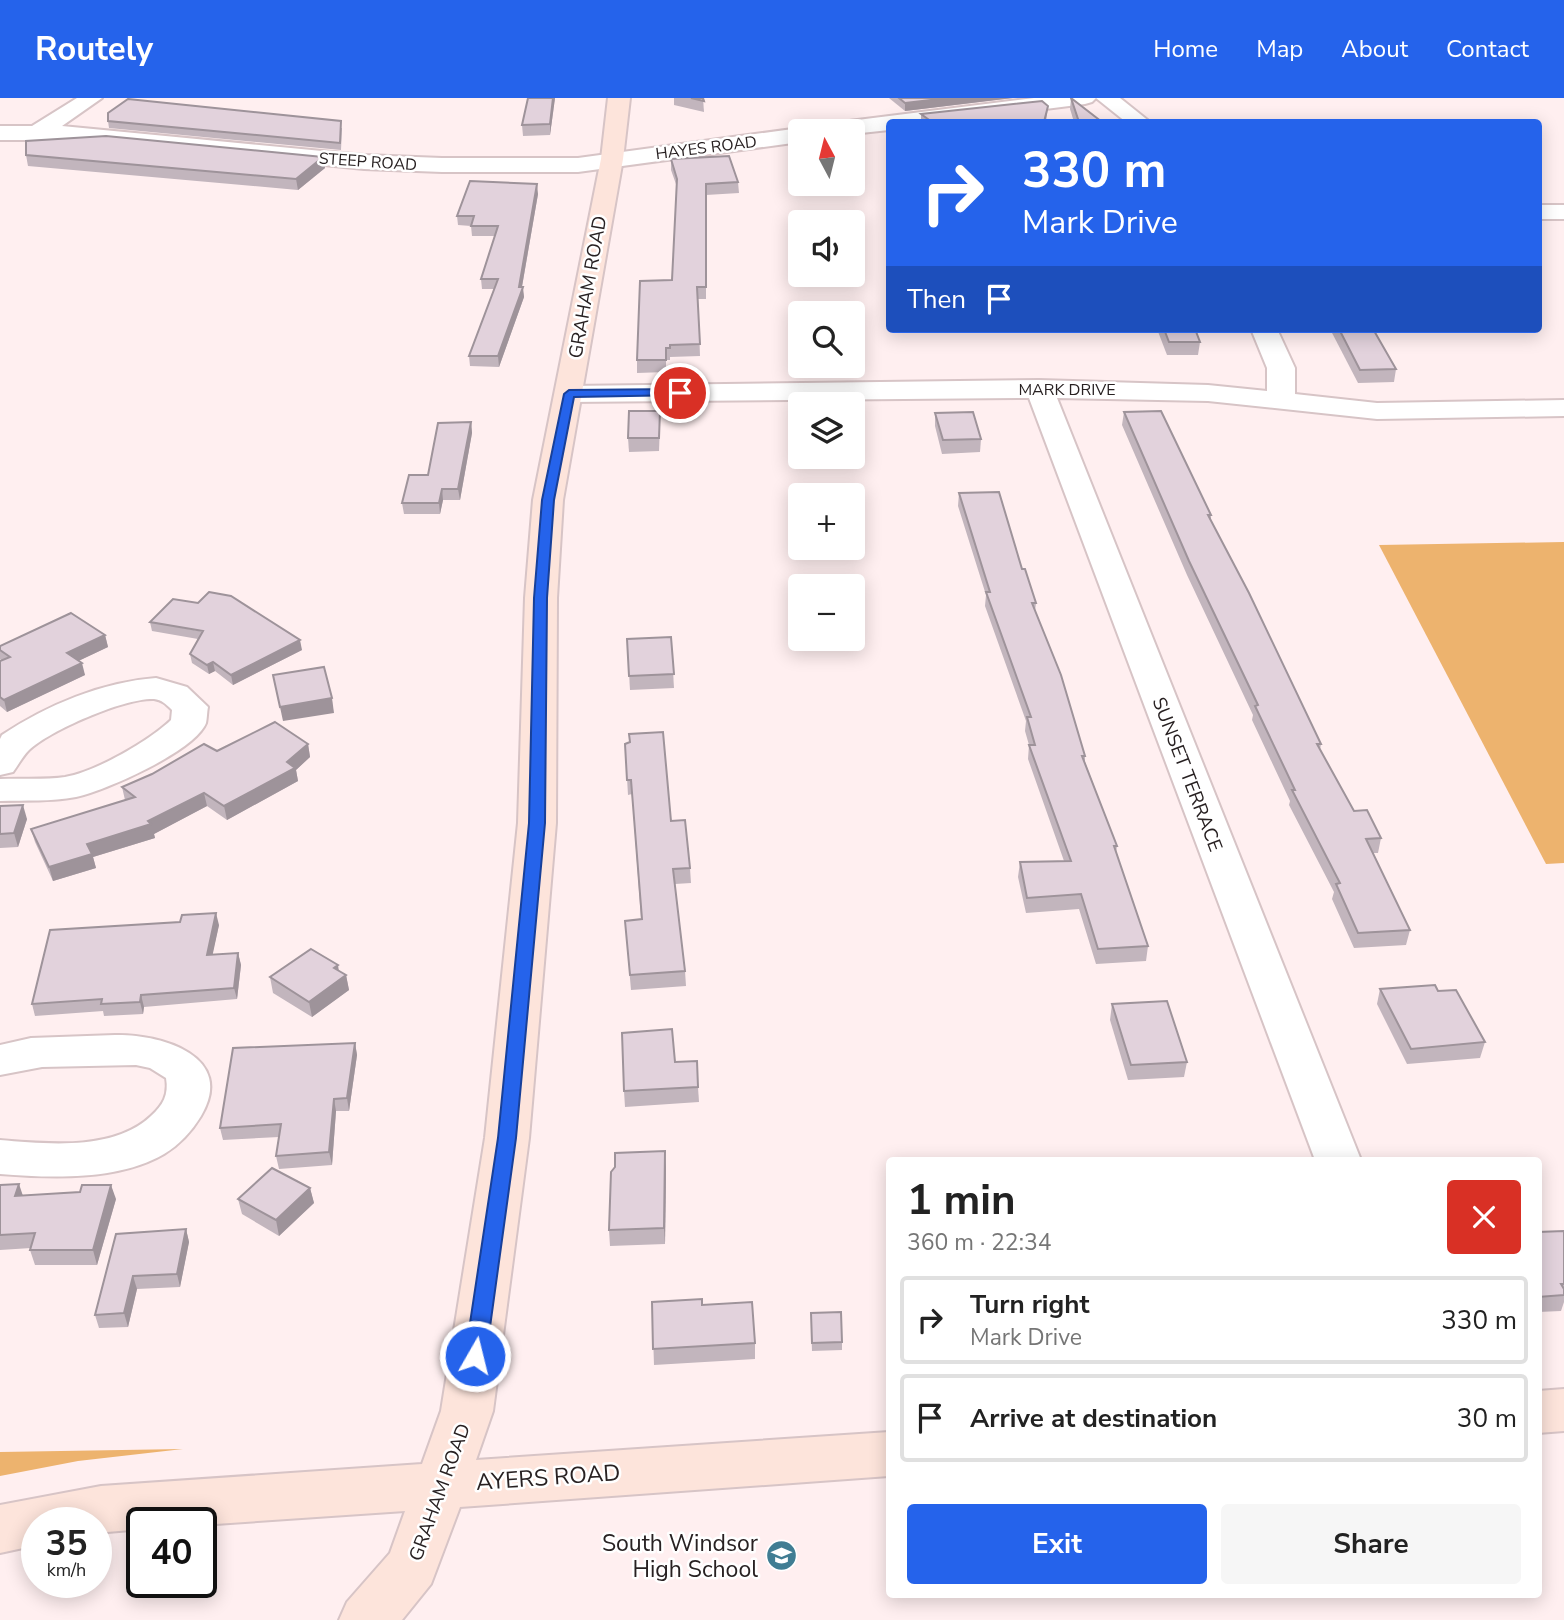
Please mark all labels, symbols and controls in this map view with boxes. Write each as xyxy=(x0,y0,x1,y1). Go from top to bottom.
text: Routely xyxy=(35,27,153,72)
text: Home xyxy=(1153,33,1218,65)
text: Map xyxy=(1256,33,1303,65)
text: About xyxy=(1341,33,1408,65)
text: Contact xyxy=(1446,33,1529,65)
north arrow xyxy=(788,119,864,196)
map controls xyxy=(788,119,865,651)
street label: HAYES ROAD xyxy=(654,131,758,165)
text: 330 m xyxy=(1022,137,1166,204)
icon: right xyxy=(907,147,998,238)
street label: STEEP ROAD xyxy=(318,148,418,176)
text: Mark Drive xyxy=(1022,201,1178,244)
button: sound xyxy=(788,210,865,287)
street label: GRAHAM ROAD xyxy=(563,214,613,361)
icon: arrive xyxy=(980,280,1018,318)
text: Then xyxy=(907,282,966,317)
button: search xyxy=(788,301,865,378)
pin xyxy=(650,363,710,423)
icon: arrive xyxy=(661,374,699,412)
street label: MARK DRIVE xyxy=(1018,379,1116,401)
button: layers xyxy=(788,392,865,469)
button: + xyxy=(788,483,865,560)
button: − xyxy=(788,574,865,651)
street label: SUNSET TERRACE xyxy=(1146,693,1229,855)
text: 1 min xyxy=(907,1172,1016,1229)
button: close xyxy=(1447,1180,1521,1254)
text: 360 m · 22:34 xyxy=(907,1227,1052,1258)
text: Turn right xyxy=(970,1287,1089,1322)
icon: right xyxy=(911,1301,949,1339)
text: 330 m xyxy=(1441,1303,1517,1338)
position arrow xyxy=(438,1319,512,1393)
text: Mark Drive xyxy=(970,1322,1082,1353)
icon: arrive xyxy=(911,1399,949,1437)
text: Arrive at destination xyxy=(970,1401,1217,1436)
text: 30 m xyxy=(1457,1401,1517,1436)
street label: GRAHAM ROAD xyxy=(403,1420,477,1565)
street label: AYERS ROAD xyxy=(475,1457,621,1498)
button: Exit xyxy=(907,1504,1207,1584)
button: Share xyxy=(1221,1504,1521,1584)
speed limit sign: 40 xyxy=(126,1507,217,1598)
text: 35 xyxy=(45,1520,88,1567)
place label: South Windsor High School xyxy=(602,1528,759,1585)
school or university icon: South Windsor High School xyxy=(764,1539,798,1573)
text: km/h xyxy=(47,1558,86,1582)

